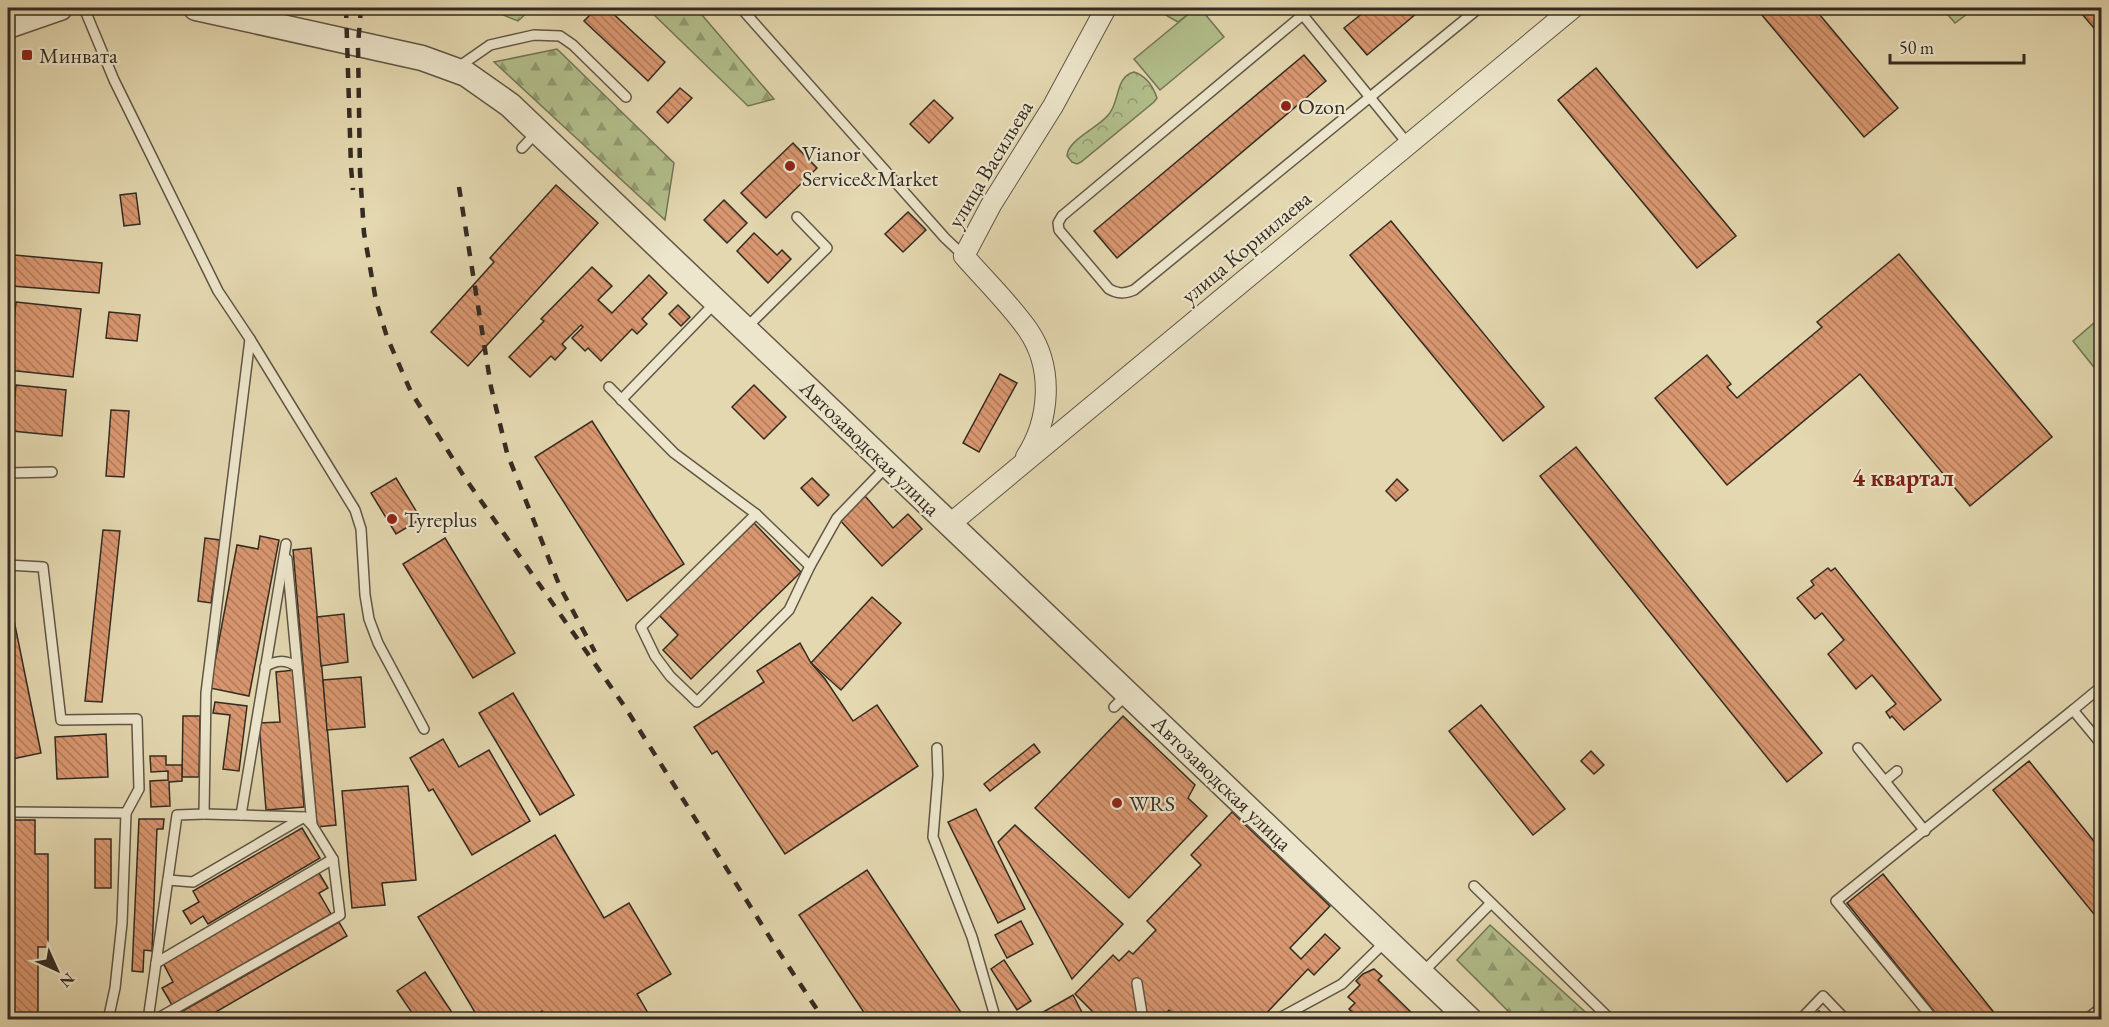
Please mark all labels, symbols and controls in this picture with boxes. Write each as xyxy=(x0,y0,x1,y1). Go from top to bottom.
scale bar xyxy=(1890,27,2024,65)
text: 50 m xyxy=(1899,36,1934,59)
place label: Минвата xyxy=(39,41,118,70)
marker: Минвата xyxy=(20,48,34,62)
place label: Ozon xyxy=(1298,92,1346,121)
street label: улица Васильева xyxy=(941,95,1040,233)
marker: Ozon xyxy=(1279,99,1293,113)
place label: Vianor Service&Market xyxy=(802,139,938,193)
marker: Vianor Service&Market xyxy=(783,159,797,173)
street label: улица Корнилаева xyxy=(1175,184,1317,310)
street label: Автозаводская улица xyxy=(793,373,946,523)
district label: 4 квартал xyxy=(1852,462,1954,493)
place label: Tyreplus xyxy=(404,505,477,534)
marker: Tyreplus xyxy=(385,512,399,526)
street label: Автозаводская улица xyxy=(1145,708,1298,858)
place label: WRS xyxy=(1129,789,1175,818)
marker: WRS xyxy=(1110,796,1124,810)
north arrow xyxy=(27,940,87,1000)
text: N xyxy=(55,968,79,992)

